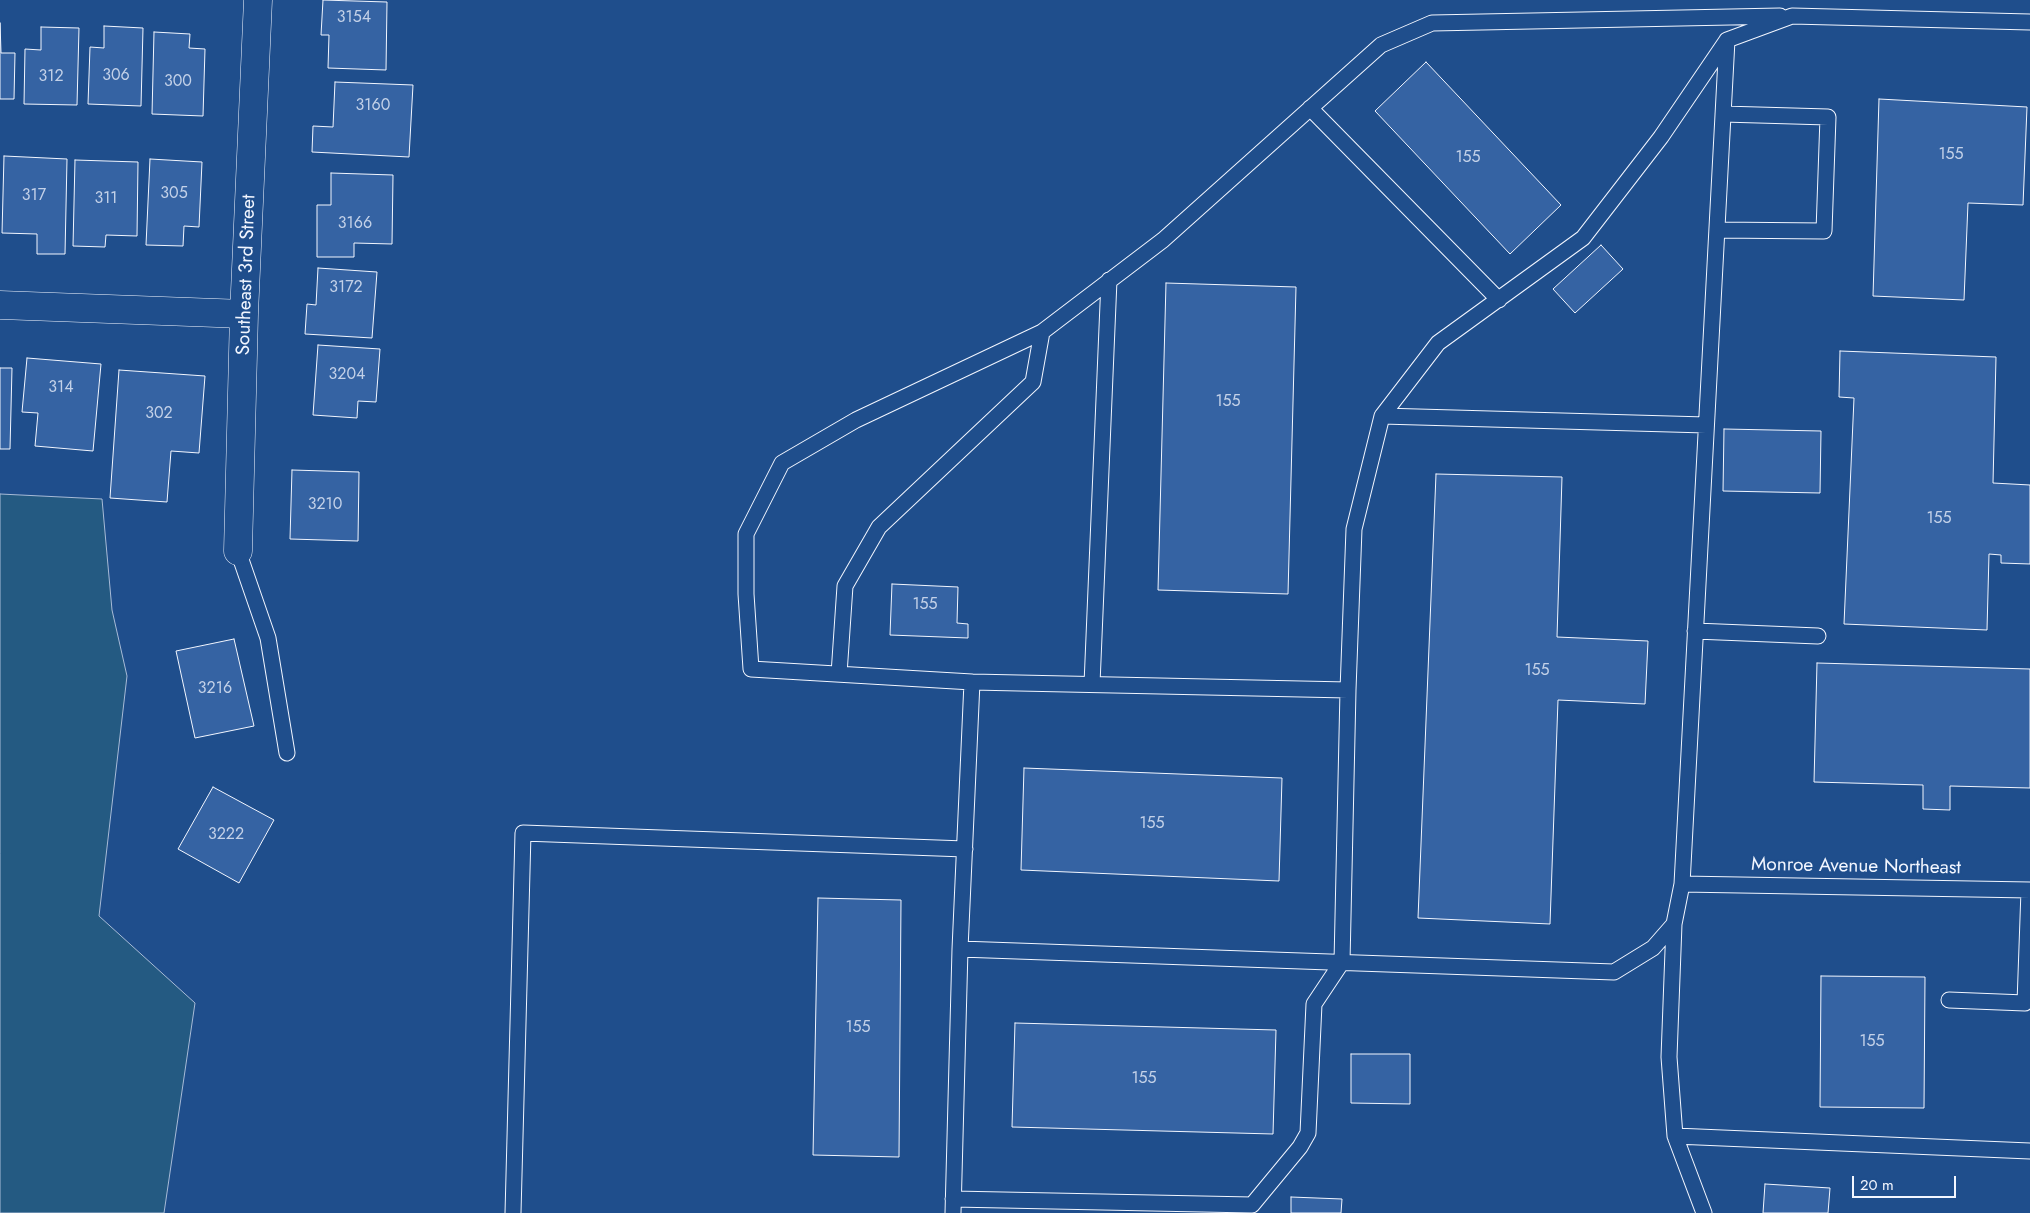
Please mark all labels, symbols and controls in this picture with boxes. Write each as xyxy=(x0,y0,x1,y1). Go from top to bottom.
house number: 3154 xyxy=(337,8,371,28)
house number: 306 xyxy=(102,66,130,86)
house number: 312 xyxy=(38,67,64,87)
house number: 300 xyxy=(164,72,192,92)
house number: 3160 xyxy=(356,96,390,116)
house number: 155 xyxy=(1938,145,1964,165)
house number: 155 xyxy=(1455,148,1481,168)
house number: 305 xyxy=(160,184,188,204)
house number: 317 xyxy=(22,186,46,206)
house number: 311 xyxy=(94,189,118,209)
street label: Southeast 3rd Street xyxy=(233,194,261,356)
house number: 3166 xyxy=(338,214,372,234)
house number: 3172 xyxy=(329,278,363,298)
house number: 3204 xyxy=(329,365,365,385)
house number: 314 xyxy=(48,378,74,398)
house number: 155 xyxy=(1215,392,1241,412)
house number: 302 xyxy=(145,404,173,424)
house number: 3210 xyxy=(308,495,342,515)
house number: 155 xyxy=(1926,509,1952,529)
house number: 155 xyxy=(912,595,938,615)
house number: 155 xyxy=(1524,661,1550,681)
house number: 3216 xyxy=(198,679,232,699)
house number: 155 xyxy=(1139,814,1165,834)
house number: 3222 xyxy=(208,825,244,845)
street label: Monroe Avenue Northeast xyxy=(1751,854,1961,880)
house number: 155 xyxy=(845,1018,871,1038)
house number: 155 xyxy=(1859,1032,1885,1052)
house number: 155 xyxy=(1131,1069,1157,1089)
scale bar xyxy=(1855,1166,1959,1198)
text: 20 m xyxy=(1860,1174,1894,1196)

